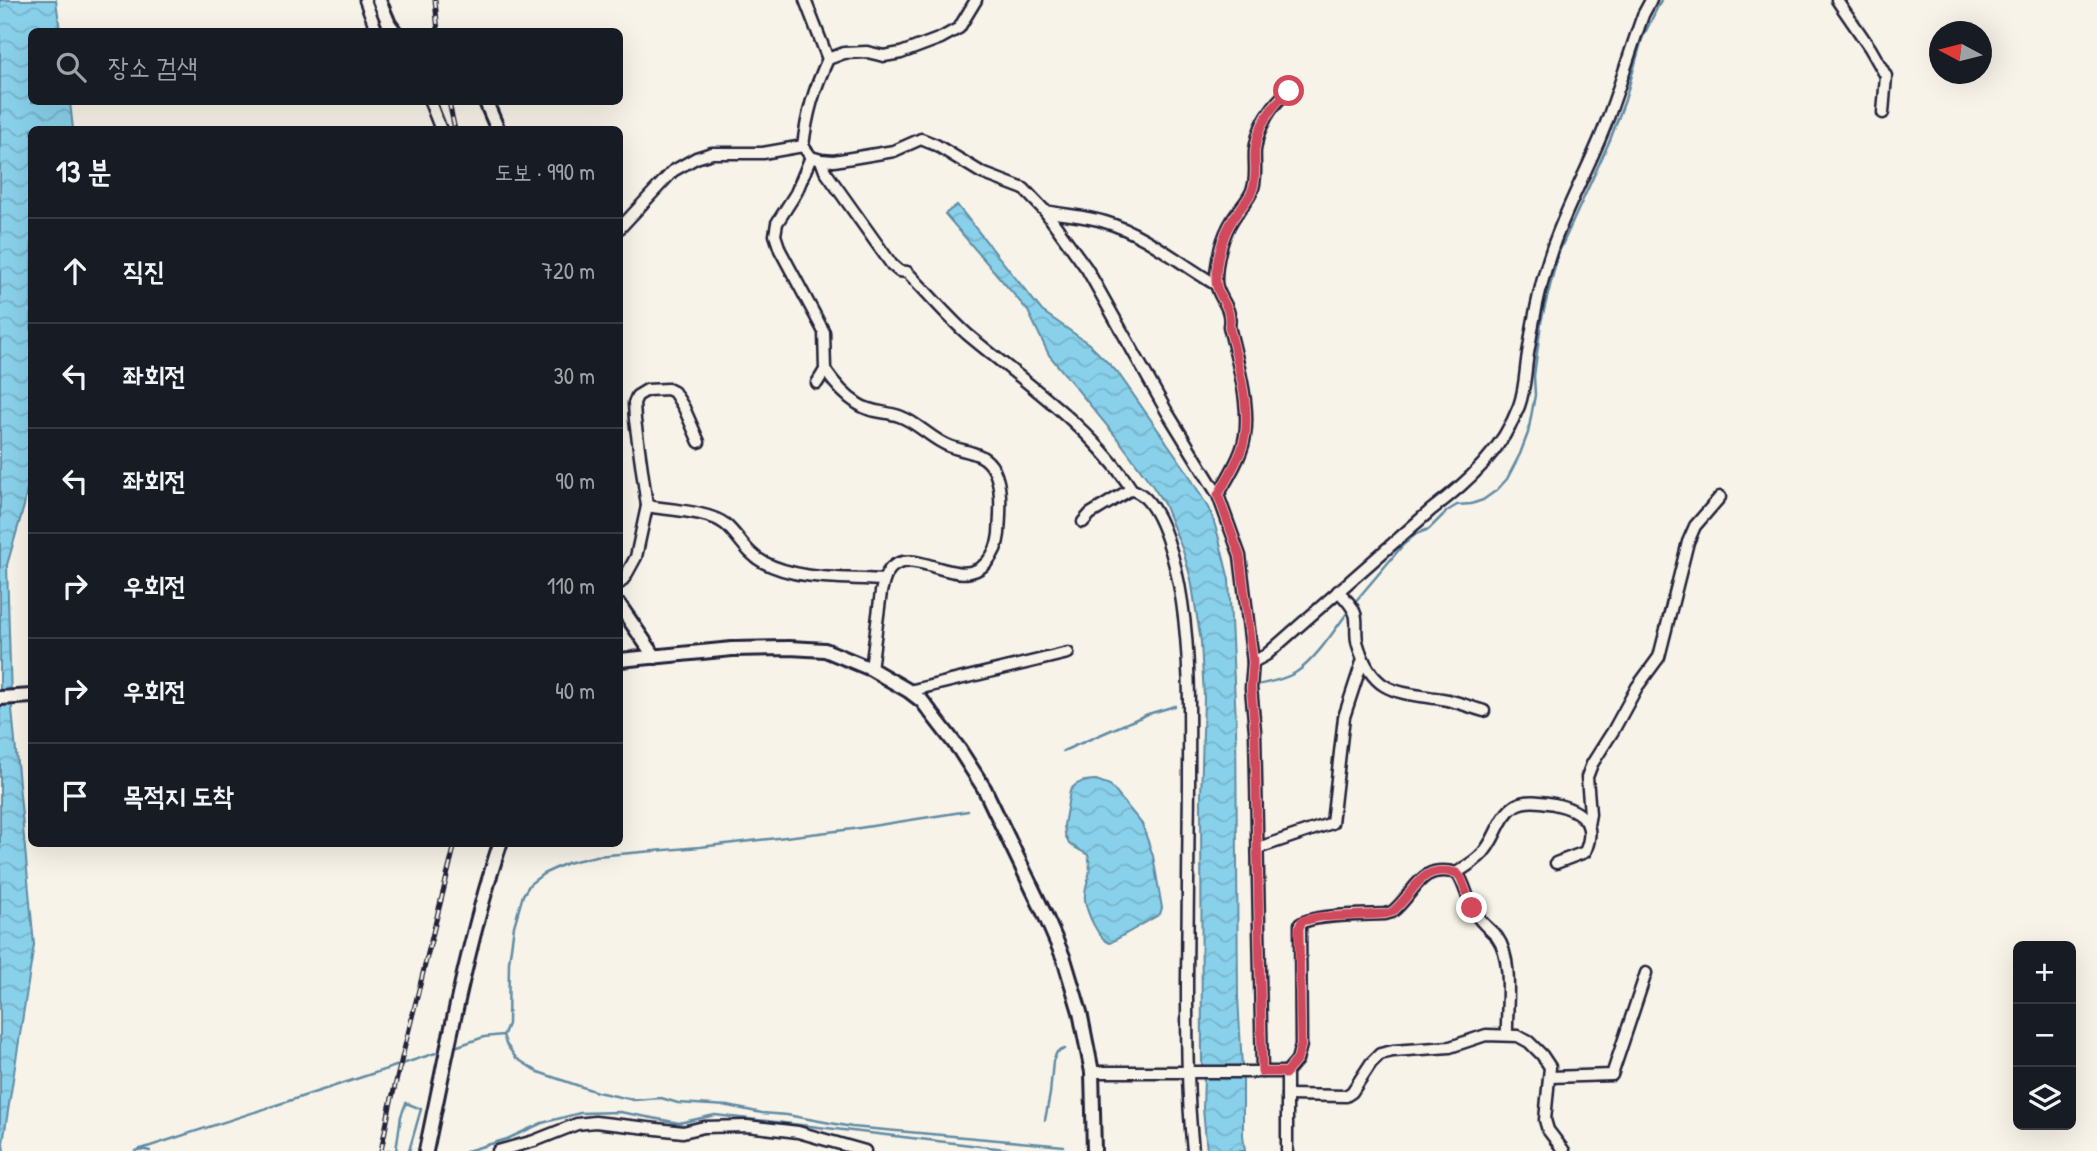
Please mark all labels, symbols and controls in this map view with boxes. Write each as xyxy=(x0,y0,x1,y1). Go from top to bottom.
north arrow xyxy=(1929,21,1992,84)
search box xyxy=(28,28,623,105)
icon: search xyxy=(52,48,90,86)
text: 장소 검색 xyxy=(108,49,198,84)
route start xyxy=(1273,75,1304,106)
text: 13 분 xyxy=(56,151,111,191)
text: 도보 · 990 m xyxy=(495,156,595,187)
icon: ahead xyxy=(56,252,94,290)
text: 직진 xyxy=(123,253,165,288)
text: 720 m xyxy=(542,255,595,286)
icon: left xyxy=(56,357,94,395)
text: 좌회전 xyxy=(123,358,186,393)
text: 30 m xyxy=(553,360,595,391)
icon: left xyxy=(56,462,94,500)
text: 좌회전 xyxy=(123,463,186,498)
text: 90 m xyxy=(555,465,595,496)
icon: right xyxy=(56,567,94,605)
text: 우회전 xyxy=(123,568,186,603)
text: 110 m xyxy=(547,570,595,601)
icon: right xyxy=(56,672,94,710)
text: 우회전 xyxy=(123,673,186,708)
text: 40 m xyxy=(555,675,595,706)
icon: arrive xyxy=(56,777,94,815)
text: 목적지 도착 xyxy=(123,778,234,813)
route end xyxy=(1456,892,1487,923)
map controls xyxy=(2013,941,2076,1130)
button: + xyxy=(2013,941,2076,1004)
button: − xyxy=(2013,1004,2076,1067)
button: layers xyxy=(2013,1067,2076,1130)

